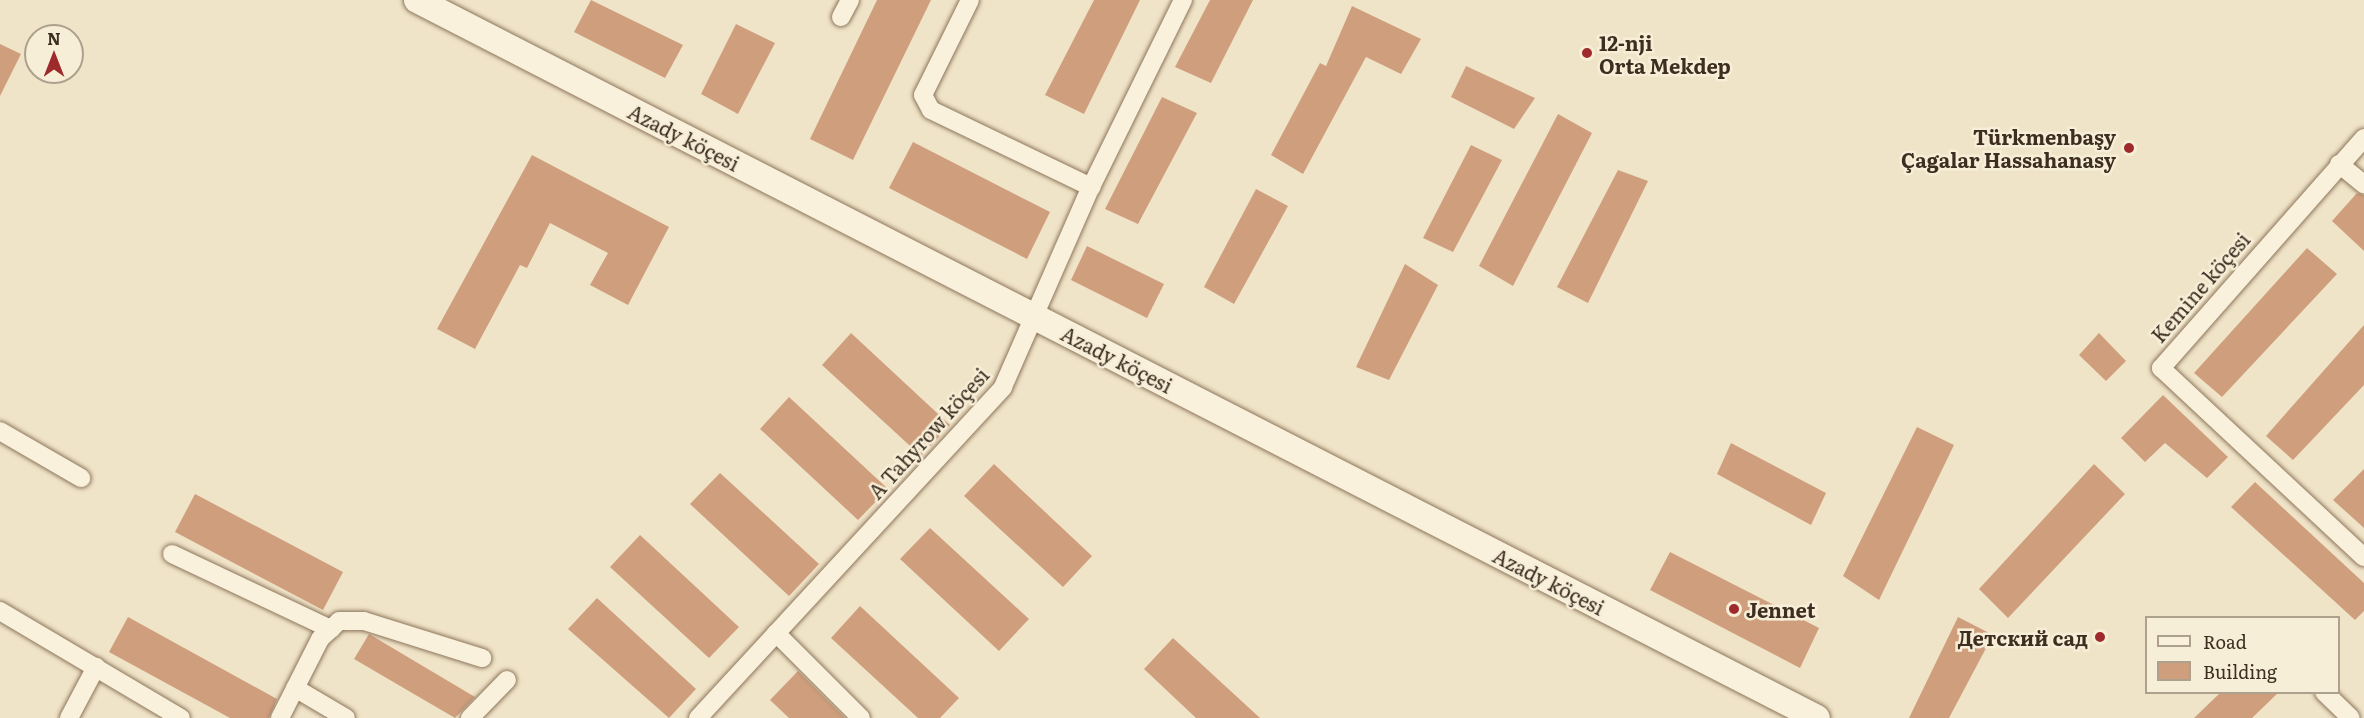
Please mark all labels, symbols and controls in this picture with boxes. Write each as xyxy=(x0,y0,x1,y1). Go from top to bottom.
north arrow xyxy=(24,24,84,84)
text: N xyxy=(47,26,61,50)
place label: 12-nji Orta Mekdep xyxy=(1599,30,1731,77)
marker: 12-nji Orta Mekdep xyxy=(1580,46,1594,60)
street label: Azady köçesi xyxy=(624,99,744,175)
place label: Türkmenbaşy Çagalar Hassahanasy xyxy=(1901,124,2116,171)
marker: Türkmenbaşy Çagalar Hassahanasy xyxy=(2120,139,2138,157)
street label: Kemine köçesi xyxy=(2146,227,2254,347)
street label: Azady köçesi xyxy=(1057,321,1177,397)
street label: A Tahyrow köçesi xyxy=(863,363,993,503)
street label: Azady köçesi xyxy=(1489,543,1609,619)
place label: Jennet xyxy=(1746,597,1815,621)
marker: Jennet xyxy=(1727,602,1741,616)
legend xyxy=(2145,616,2340,694)
place label: Детский сад xyxy=(1958,625,2088,649)
text: Road xyxy=(2203,628,2247,655)
marker: Детский сад xyxy=(2093,630,2107,644)
text: Building xyxy=(2203,658,2277,685)

